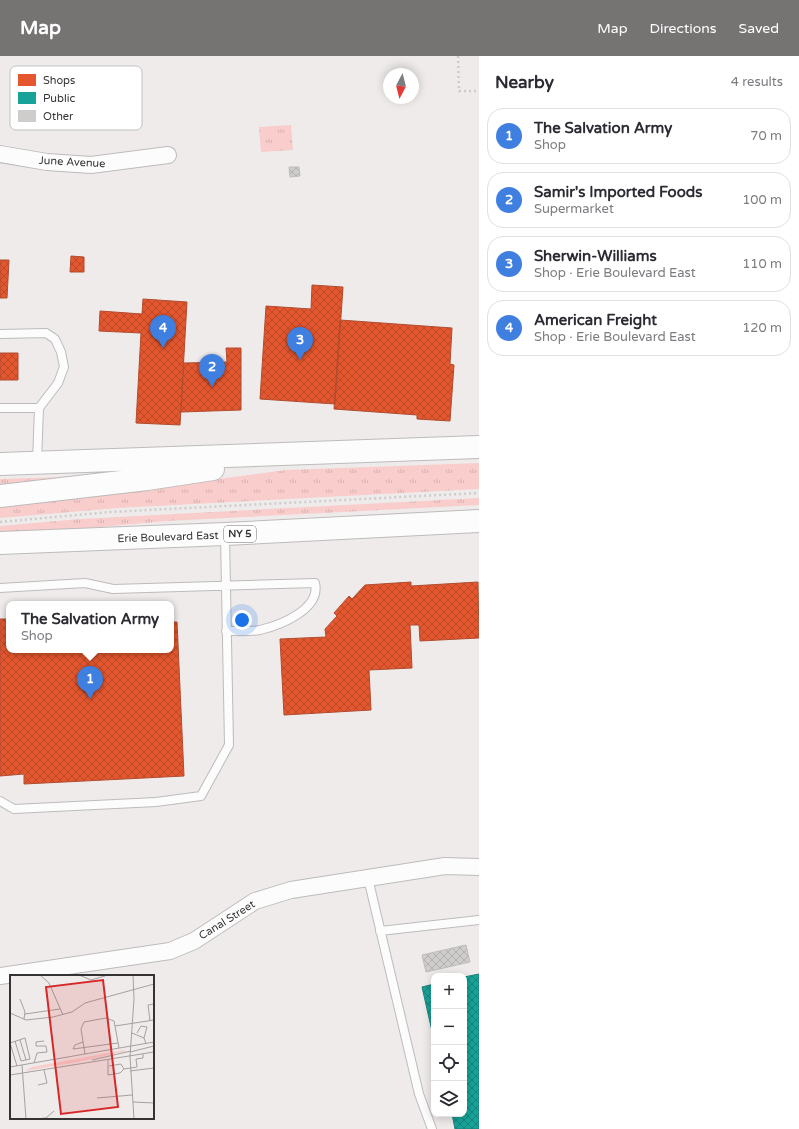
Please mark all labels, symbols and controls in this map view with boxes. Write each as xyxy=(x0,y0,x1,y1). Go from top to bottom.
text: Map xyxy=(20,17,61,39)
text: Map xyxy=(597,20,628,37)
text: Directions xyxy=(650,20,717,37)
text: Saved xyxy=(739,20,779,37)
legend xyxy=(10,66,142,130)
north arrow xyxy=(383,68,419,104)
text: Nearby xyxy=(495,72,554,93)
text: Shops xyxy=(43,74,75,87)
text: 4 results xyxy=(731,74,783,90)
text: Public xyxy=(43,92,75,105)
text: Other xyxy=(43,110,74,123)
text: The Salvation Army xyxy=(534,119,672,137)
text: 1 xyxy=(505,128,513,144)
text: 70 m xyxy=(750,128,782,144)
text: Shop xyxy=(534,137,566,153)
street label: June Avenue xyxy=(38,154,106,170)
text: Samir's Imported Foods xyxy=(534,183,702,201)
text: 2 xyxy=(505,192,513,208)
text: 100 m xyxy=(742,192,782,208)
text: Supermarket xyxy=(534,201,614,217)
text: Sherwin-Williams xyxy=(534,247,657,265)
text: 3 xyxy=(505,256,513,272)
text: 110 m xyxy=(742,256,782,272)
text: Shop · Erie Boulevard East xyxy=(534,265,696,281)
text: American Freight xyxy=(534,311,657,329)
pin: 4 xyxy=(150,315,176,348)
text: 4 xyxy=(505,320,513,336)
text: 120 m xyxy=(742,320,782,336)
pin: 3 xyxy=(287,327,313,360)
text: Shop · Erie Boulevard East xyxy=(534,329,696,345)
pin: 2 xyxy=(199,354,225,387)
road number: NY 5 xyxy=(224,526,256,542)
street label: Erie Boulevard East xyxy=(117,529,219,545)
popup xyxy=(6,601,174,653)
text: The Salvation Army xyxy=(21,610,159,628)
your location xyxy=(232,610,252,630)
text: Shop xyxy=(21,628,53,644)
pin: 1 xyxy=(77,666,103,699)
street label: Canal Street xyxy=(197,898,257,942)
map controls xyxy=(431,973,467,1117)
button: + xyxy=(431,973,467,1009)
inset map xyxy=(10,975,154,1119)
button: − xyxy=(431,1009,467,1045)
button: locate xyxy=(431,1045,467,1081)
button: layers xyxy=(431,1081,467,1117)

